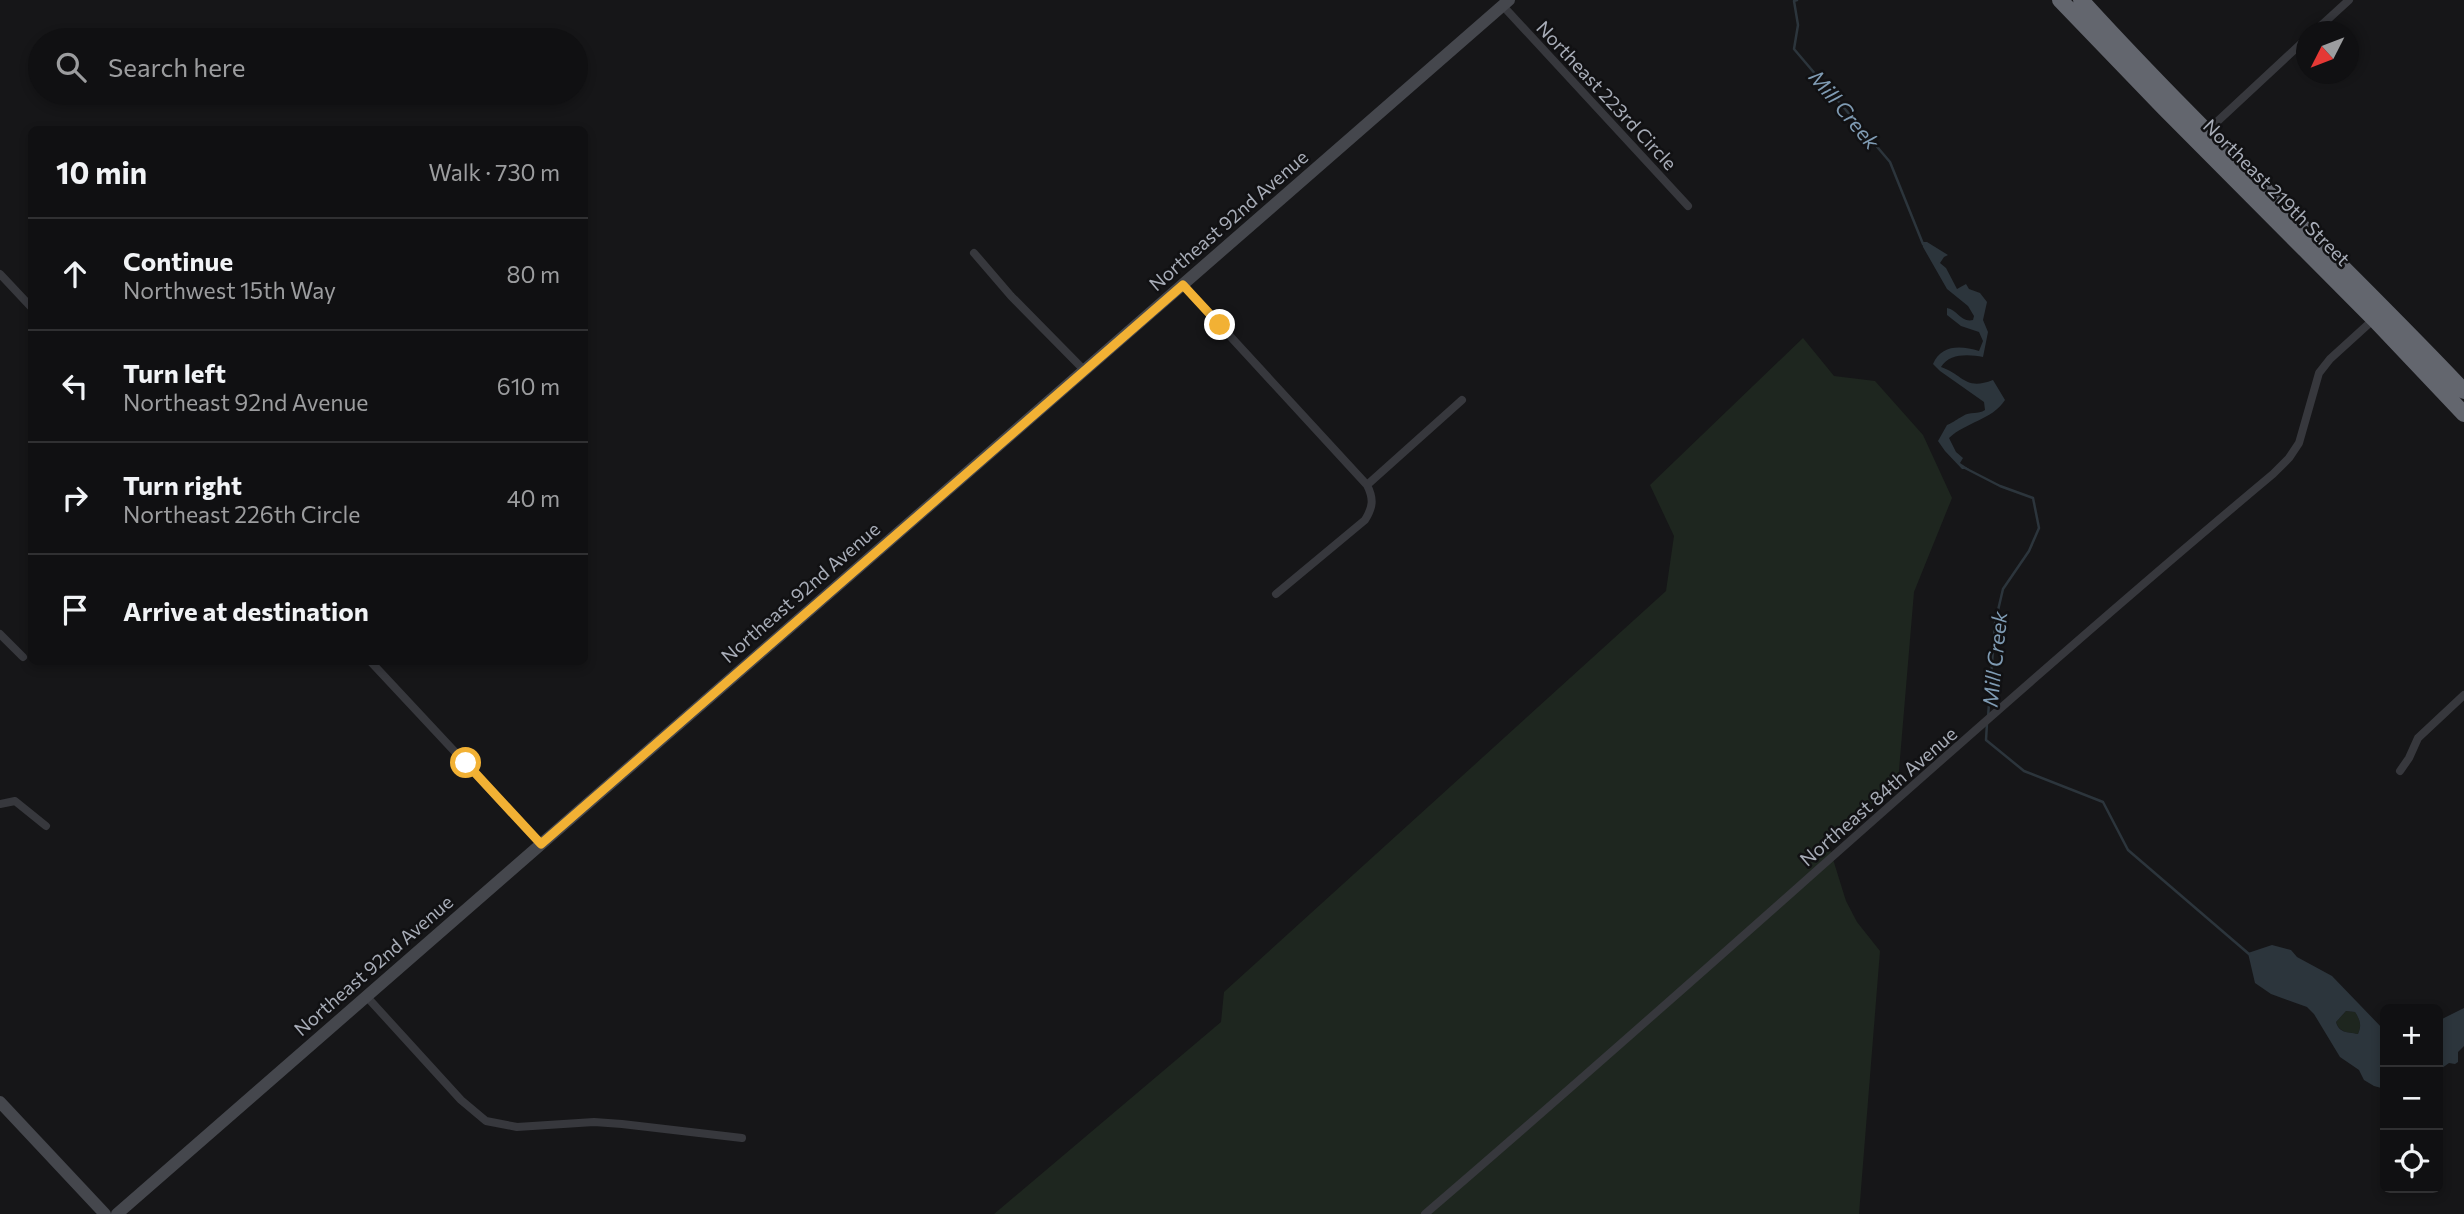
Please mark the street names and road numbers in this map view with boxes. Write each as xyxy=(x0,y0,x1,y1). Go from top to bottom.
street label: Northeast 223rd Circle xyxy=(1532,16,1682,174)
street label: Northeast 219th Street xyxy=(2199,114,2355,270)
street label: Northeast 92nd Avenue xyxy=(1144,145,1312,295)
street label: Northeast 92nd Avenue xyxy=(716,517,884,667)
street label: Northeast 84th Avenue xyxy=(1795,722,1961,870)
street label: Northeast 92nd Avenue xyxy=(289,890,457,1040)

